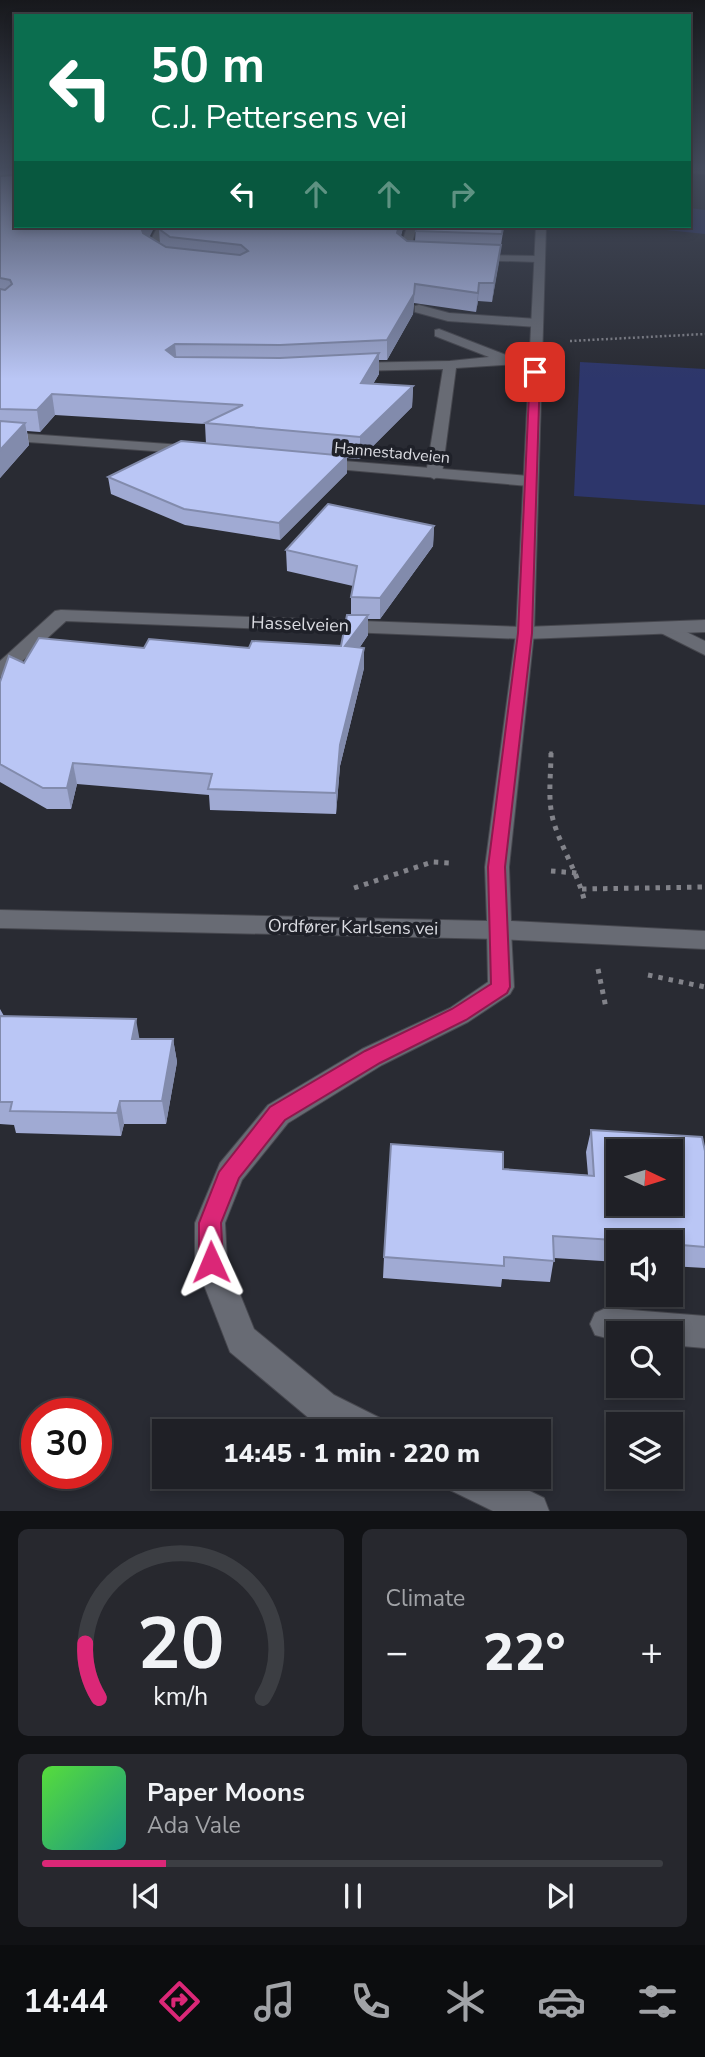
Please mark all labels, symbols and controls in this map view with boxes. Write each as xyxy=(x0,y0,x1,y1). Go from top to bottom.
text: 50 m xyxy=(150,32,265,99)
icon: left xyxy=(35,42,126,133)
text: C.J. Pettersens vei xyxy=(150,96,407,139)
icon: left xyxy=(224,175,262,213)
icon: ahead xyxy=(297,175,335,213)
icon: ahead xyxy=(370,175,408,213)
icon: right xyxy=(443,175,481,213)
pin xyxy=(505,342,565,402)
icon: arrive xyxy=(516,353,554,391)
street label: Hannestadveien xyxy=(333,437,451,469)
street label: Hasselveien xyxy=(251,610,349,638)
street label: Ordfører Karlsens vei xyxy=(268,914,438,940)
north arrow xyxy=(606,1139,682,1216)
map controls xyxy=(606,1139,683,1489)
position arrow xyxy=(174,1225,248,1299)
button: sound xyxy=(606,1230,683,1307)
button: search xyxy=(606,1321,683,1398)
speed limit sign: 30 xyxy=(21,1398,112,1489)
button: layers xyxy=(606,1412,683,1489)
text: 14:45 · 1 min · 220 m xyxy=(223,1436,480,1471)
text: Climate xyxy=(386,1583,465,1614)
text: 20 xyxy=(137,1595,224,1695)
text: 22° xyxy=(483,1617,565,1688)
text: − xyxy=(386,1627,408,1678)
text: + xyxy=(640,1627,663,1678)
text: km/h xyxy=(153,1680,208,1714)
text: Paper Moons xyxy=(147,1775,305,1810)
text: Ada Vale xyxy=(147,1810,241,1841)
icon: previous xyxy=(127,1877,165,1915)
icon: pause xyxy=(334,1877,372,1915)
icon: next xyxy=(541,1877,579,1915)
icon: directions xyxy=(155,1977,204,2026)
icon: music xyxy=(250,1977,299,2026)
icon: phone xyxy=(346,1977,395,2026)
icon: climate xyxy=(441,1977,490,2026)
icon: car xyxy=(537,1977,586,2026)
icon: filters xyxy=(633,1977,682,2026)
text: 14:44 xyxy=(23,1980,108,2023)

